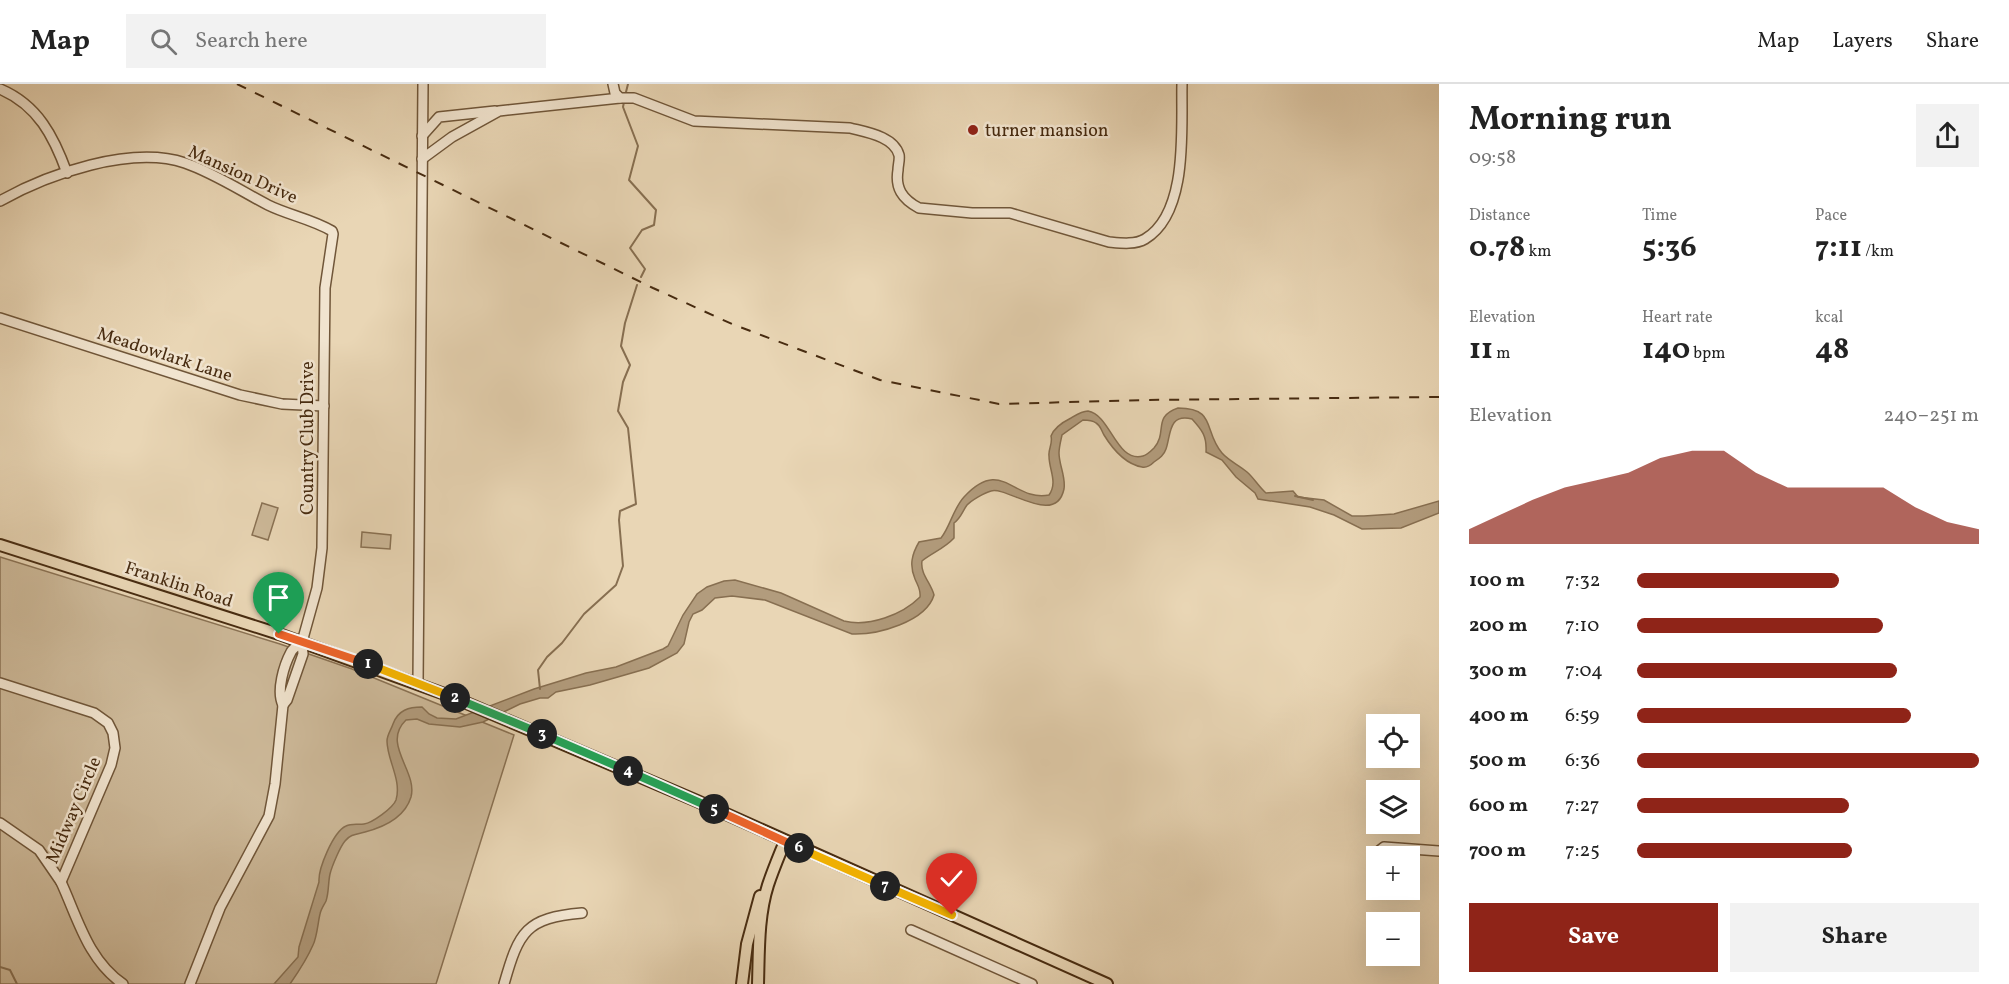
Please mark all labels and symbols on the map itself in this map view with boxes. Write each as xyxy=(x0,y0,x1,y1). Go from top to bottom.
place label: turner mansion xyxy=(985,119,1109,144)
marker: turner mansion xyxy=(966,123,980,137)
street label: Mansion Drive xyxy=(184,140,301,211)
street label: Meadowlark Lane xyxy=(94,322,235,389)
street label: Country Club Drive xyxy=(296,361,321,515)
street label: Franklin Road xyxy=(121,556,236,615)
pin xyxy=(253,572,304,634)
pin: 1 xyxy=(353,649,383,679)
pin: 2 xyxy=(440,683,470,713)
pin: 3 xyxy=(527,719,557,749)
street label: Midway Circle xyxy=(41,753,108,868)
pin: 4 xyxy=(613,756,643,786)
pin: 5 xyxy=(699,794,729,824)
pin: 6 xyxy=(784,833,814,863)
pin xyxy=(926,853,977,915)
pin: 7 xyxy=(870,871,900,901)

